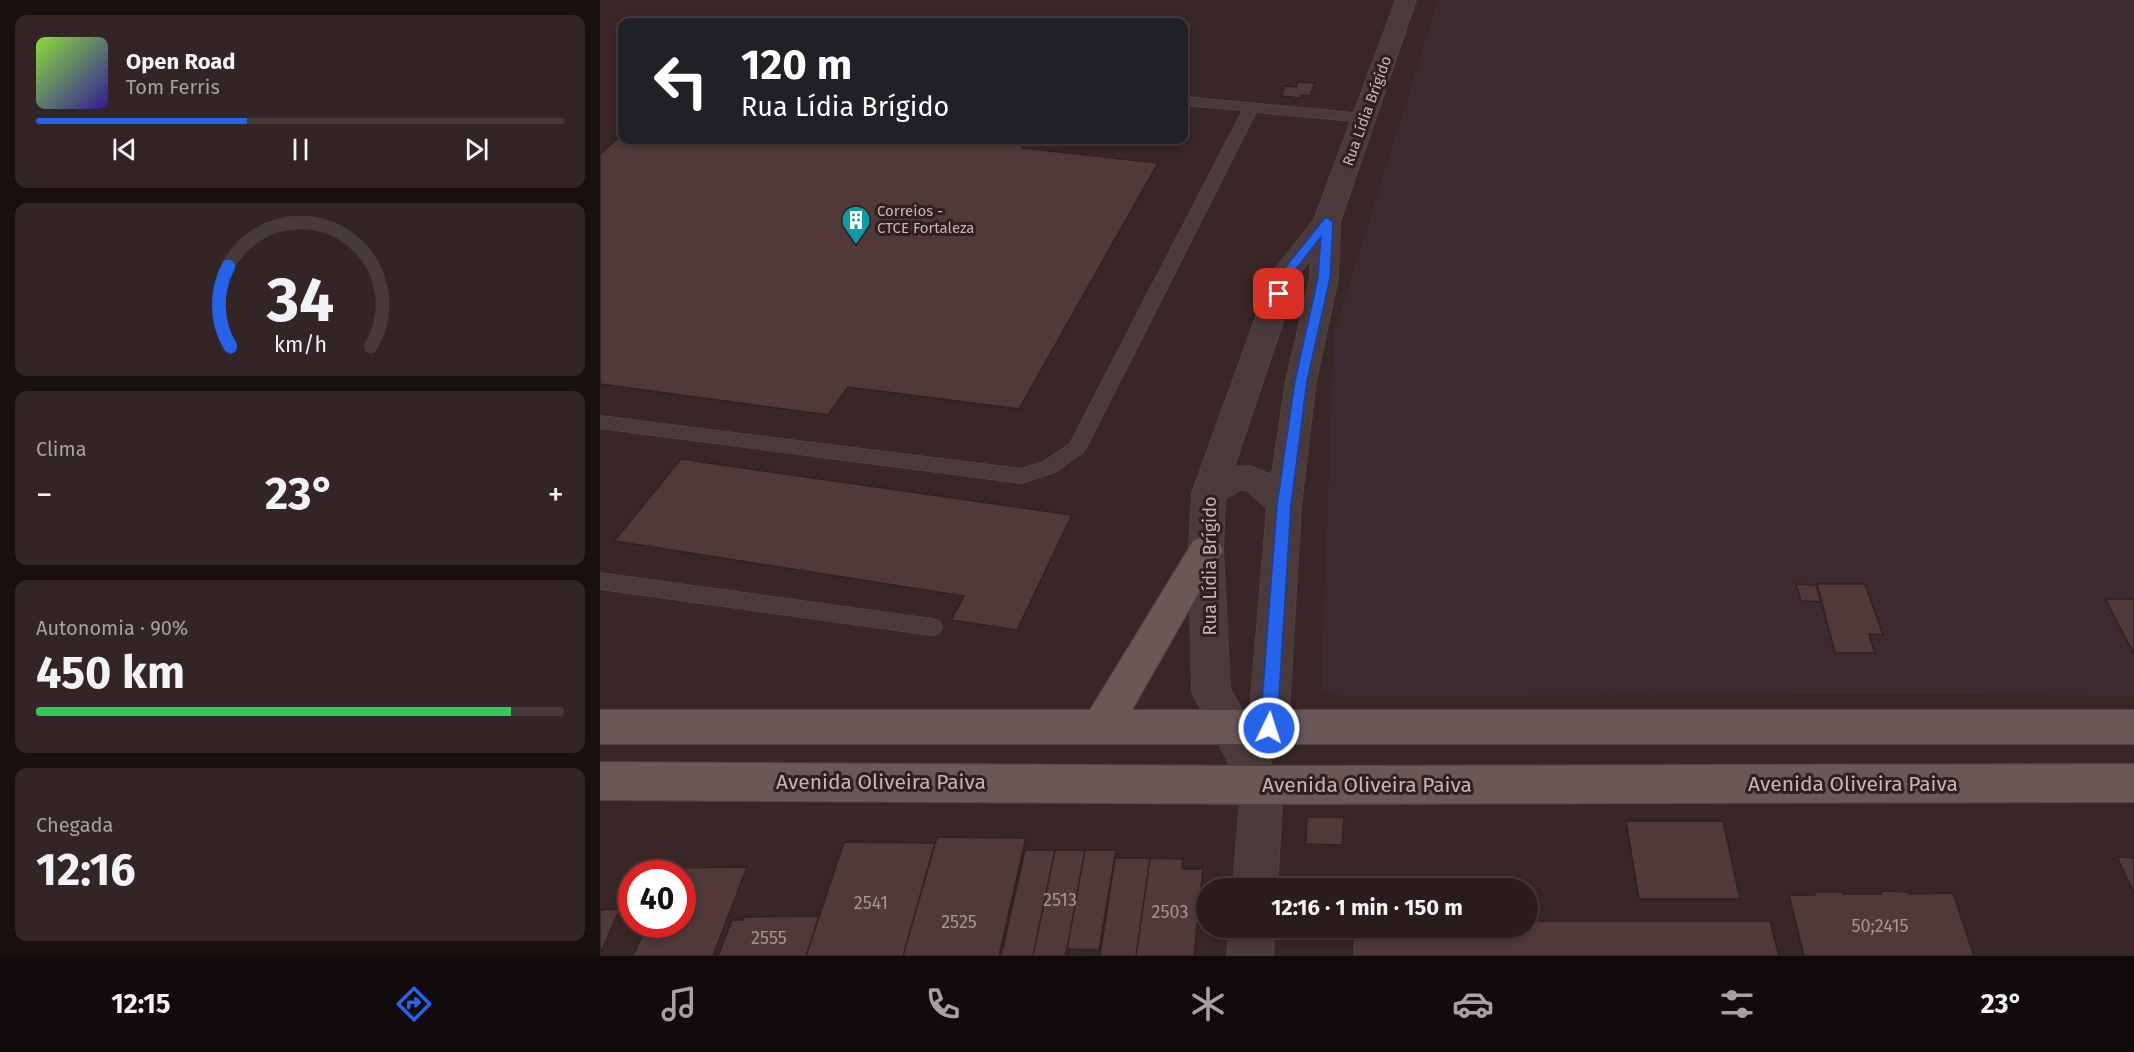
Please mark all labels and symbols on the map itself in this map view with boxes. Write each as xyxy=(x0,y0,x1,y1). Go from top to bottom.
street label: Rua Lídia Brígido xyxy=(1339,54,1395,168)
place label: Correios - CTCE Fortaleza xyxy=(877,202,974,237)
building icon: Correios - CTCE Fortaleza xyxy=(840,204,872,246)
pin xyxy=(1253,268,1304,319)
street label: Rua Lídia Brígido xyxy=(1199,497,1221,635)
position arrow xyxy=(1237,696,1301,760)
street label: Avenida Oliveira Paiva xyxy=(776,769,986,795)
street label: Avenida Oliveira Paiva xyxy=(1748,771,1958,797)
street label: Avenida Oliveira Paiva xyxy=(1262,772,1472,798)
speed limit sign: 40 xyxy=(618,860,696,938)
house number: 2513 xyxy=(1043,889,1077,911)
house number: 2541 xyxy=(854,892,888,914)
house number: 2503 xyxy=(1152,901,1188,923)
house number: 2525 xyxy=(941,911,977,933)
house number: 50;2415 xyxy=(1851,915,1909,937)
house number: 2555 xyxy=(751,927,787,949)

